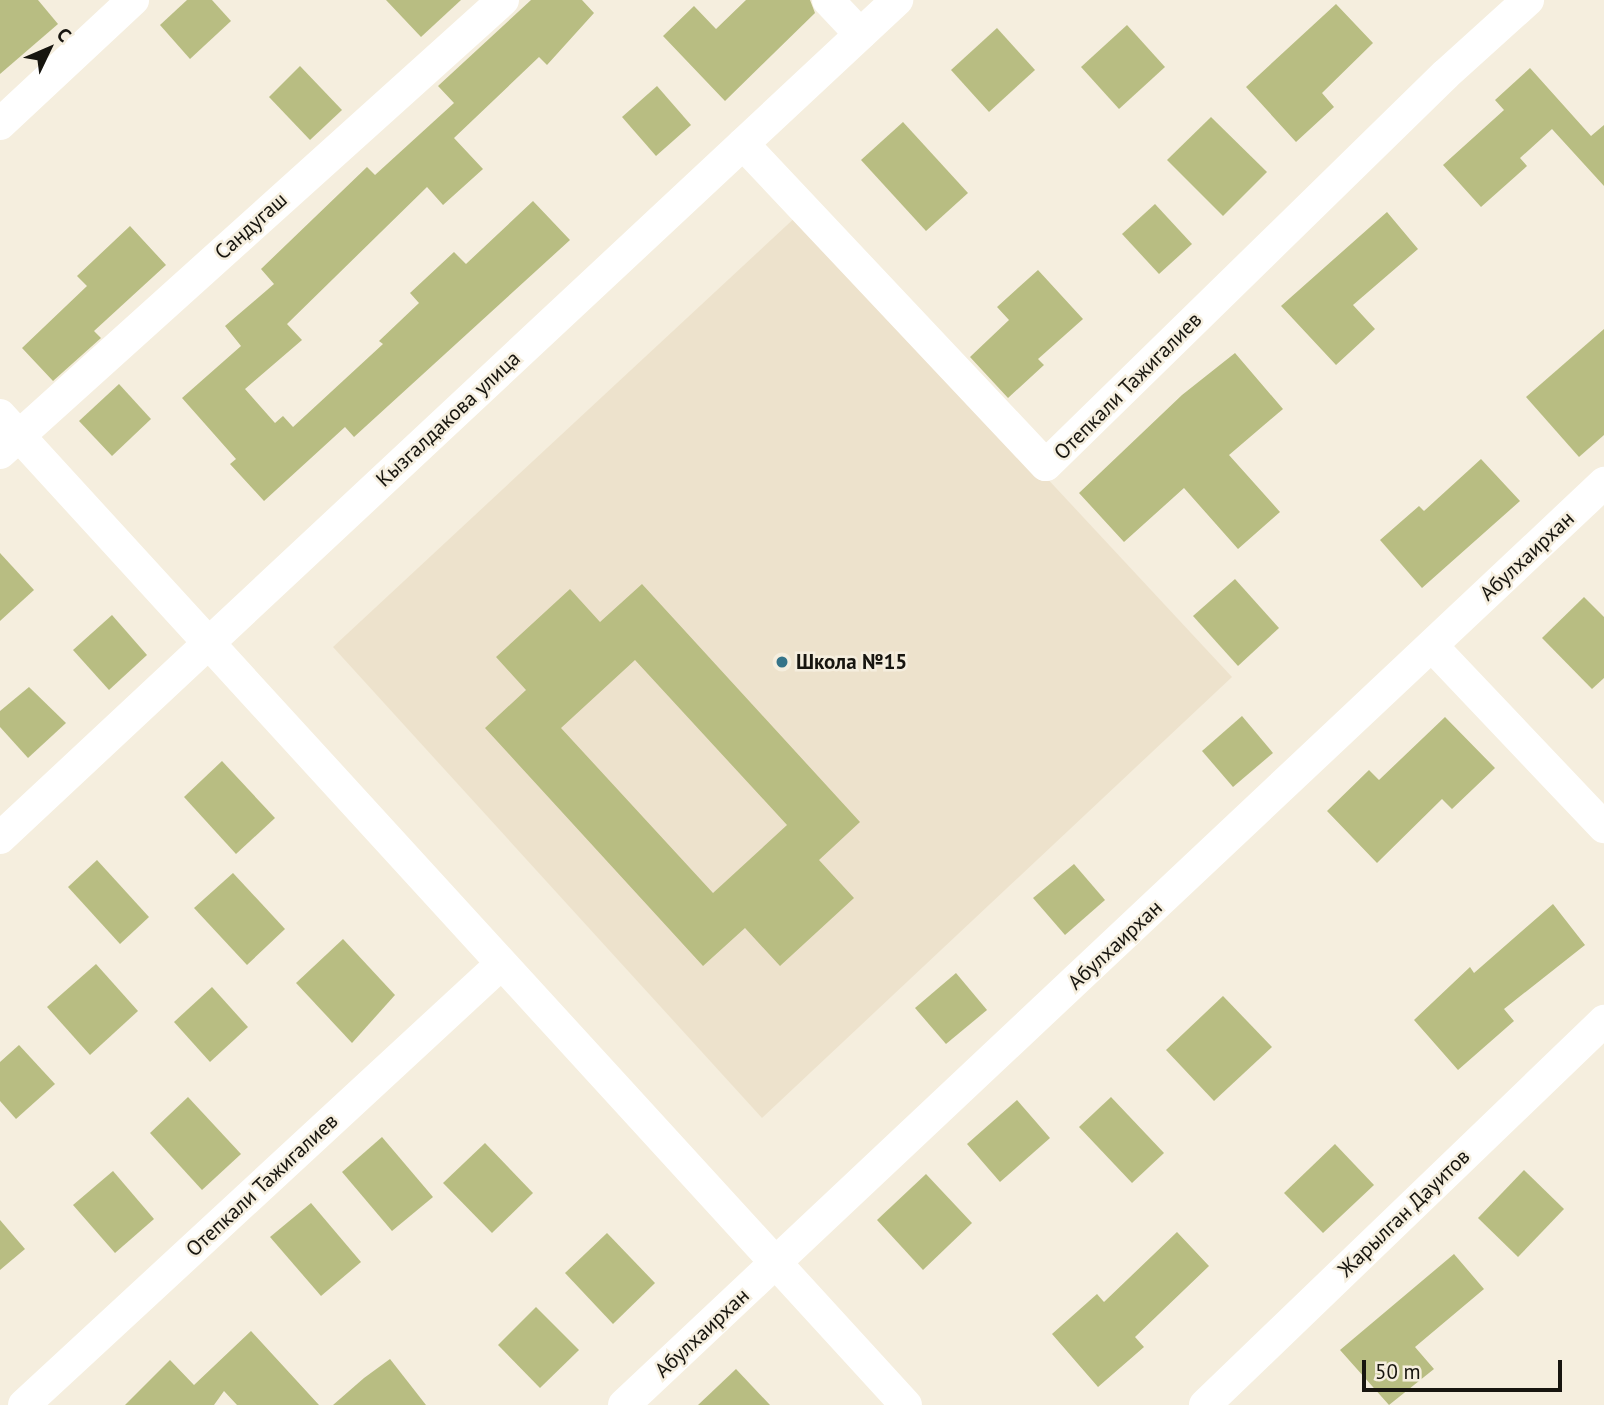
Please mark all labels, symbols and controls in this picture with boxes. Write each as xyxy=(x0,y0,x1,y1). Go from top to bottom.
north arrow xyxy=(14,14,84,84)
text: С xyxy=(52,22,76,47)
street label: Сандугаш xyxy=(210,187,292,265)
street label: Отепкали Тажигалиев xyxy=(1049,307,1207,465)
street label: Кызгалдакова улица xyxy=(371,346,525,492)
street label: Абулхаирхан xyxy=(1475,506,1579,606)
place label: Школа №15 xyxy=(796,649,907,675)
marker: Школа №15 xyxy=(774,654,790,670)
street label: Абулхаирхан xyxy=(1063,895,1167,995)
street label: Отепкали Тажигалиев xyxy=(181,1108,343,1262)
street label: Жарылган Дауитов xyxy=(1333,1144,1475,1282)
street label: Абулхаирхан xyxy=(650,1283,754,1383)
scale bar xyxy=(1366,1346,1566,1390)
text: 50 m xyxy=(1375,1358,1421,1385)

